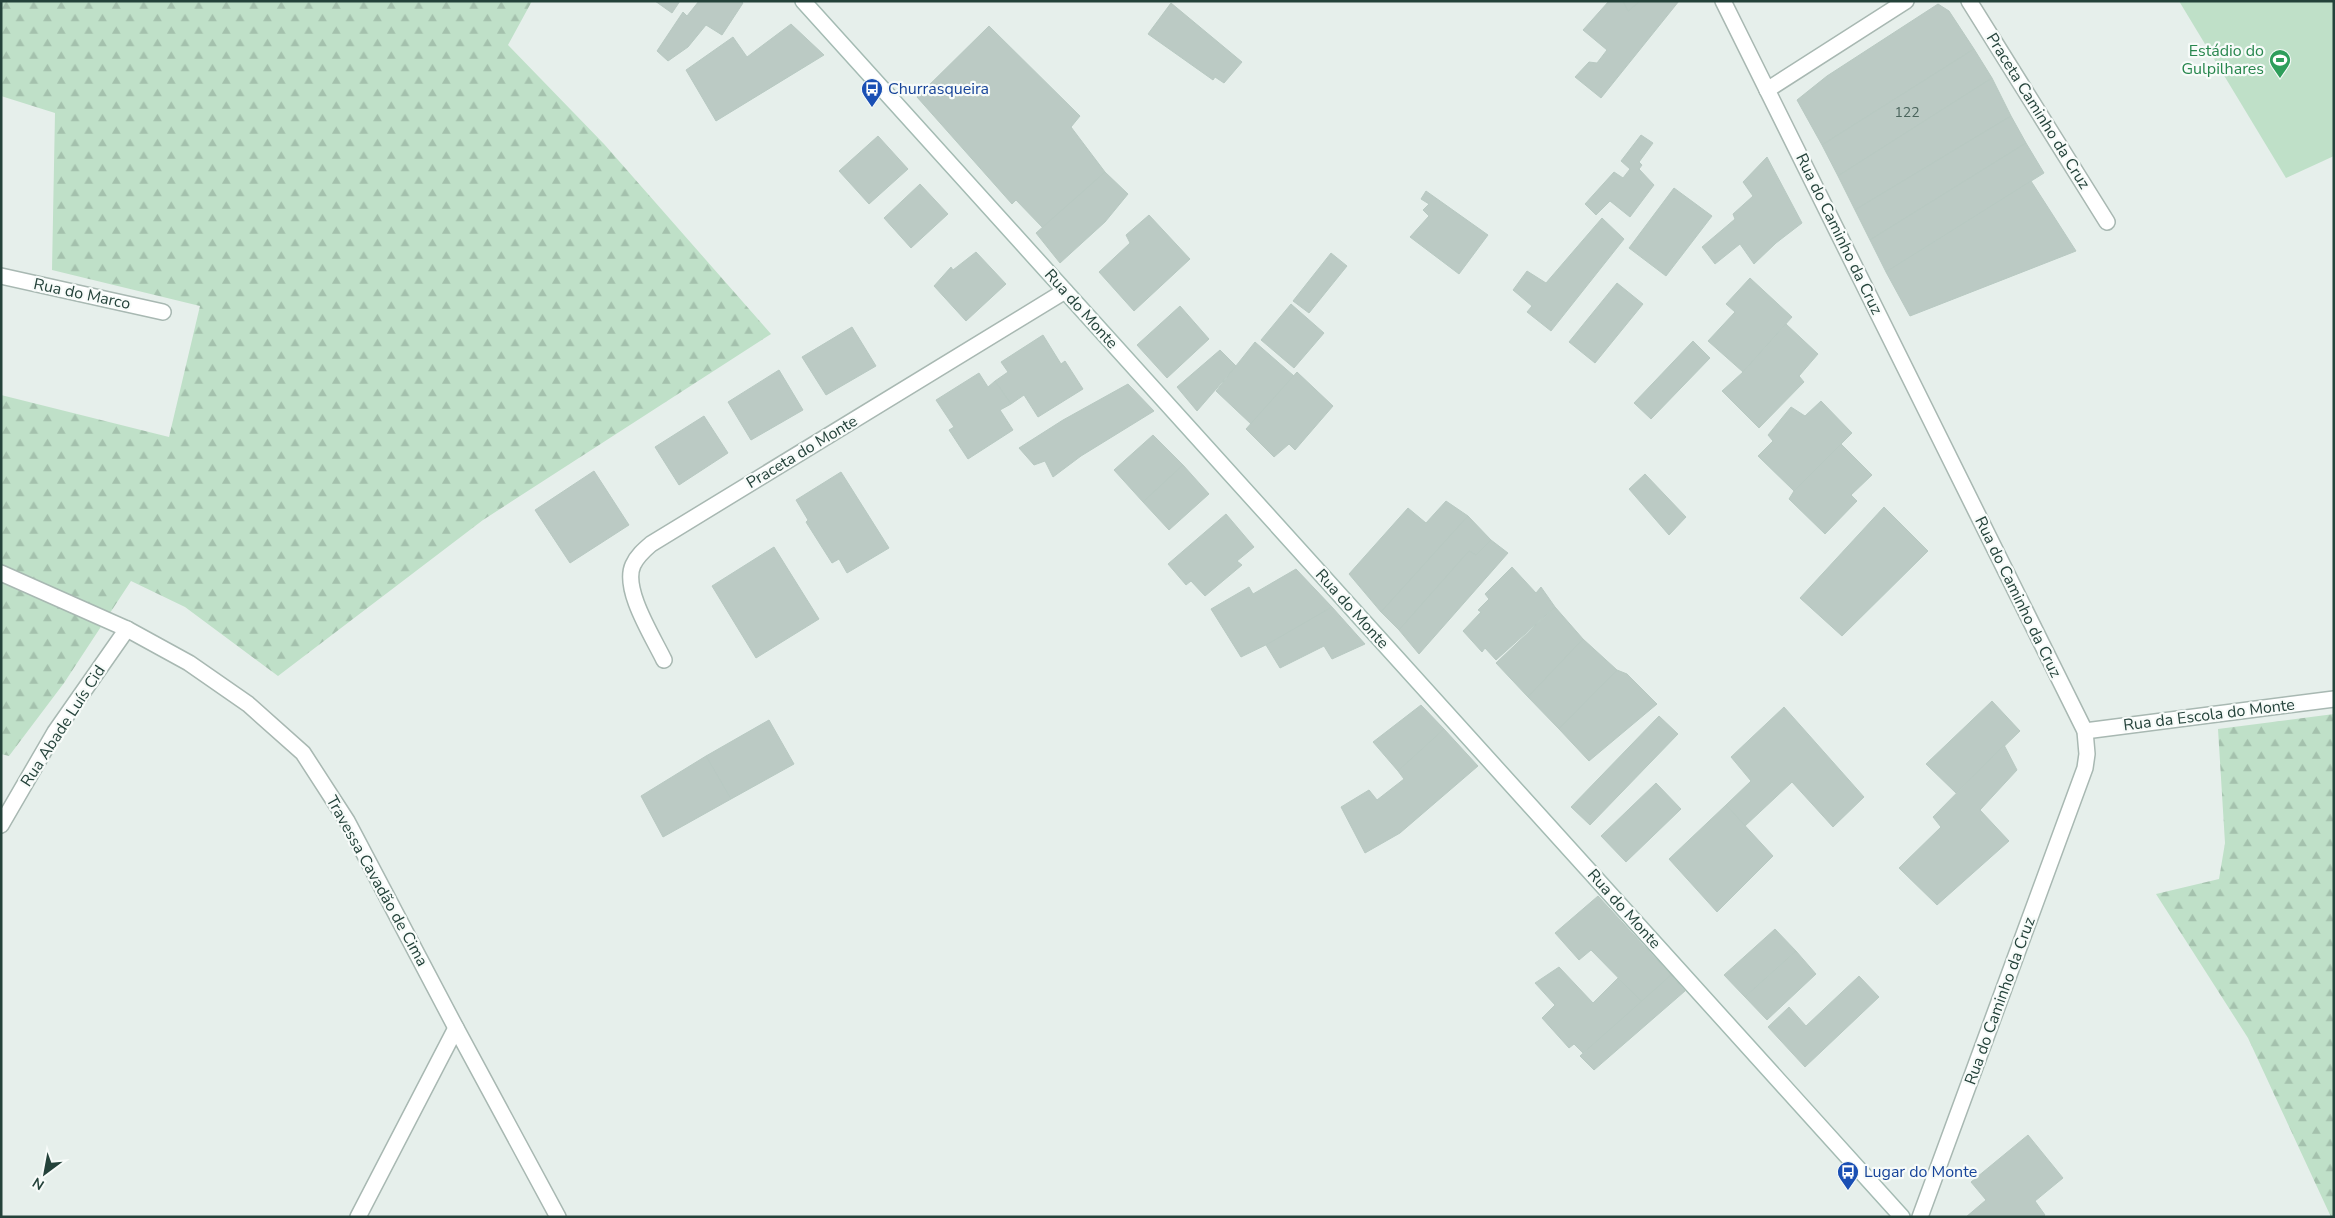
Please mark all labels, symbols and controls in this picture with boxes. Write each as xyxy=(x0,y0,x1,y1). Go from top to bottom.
street label: Praceta Caminho da Cruz xyxy=(1981,29,2095,193)
place label: Estádio do Gulpilhares xyxy=(2181,40,2264,80)
sports icon: Estádio do Gulpilhares xyxy=(2268,48,2292,79)
bus stop icon: Churrasqueira xyxy=(860,77,884,108)
place label: Churrasqueira xyxy=(888,78,989,100)
house number: 122 xyxy=(1894,103,1920,122)
street label: Rua do Caminho da Cruz xyxy=(1790,150,1888,318)
street label: Rua do Monte xyxy=(1039,264,1123,354)
street label: Rua do Marco xyxy=(32,273,133,315)
street label: Praceta do Monte xyxy=(742,410,862,494)
street label: Rua do Caminho da Cruz xyxy=(1969,513,2067,681)
street label: Rua do Monte xyxy=(1310,564,1394,654)
street label: Rua Abade Luís Cid xyxy=(16,661,110,791)
street label: Rua da Escola do Monte xyxy=(2122,694,2296,736)
street label: Travessa Cavadão de Cima xyxy=(321,792,433,970)
street label: Rua do Monte xyxy=(1582,864,1666,954)
street label: Rua do Caminho da Cruz xyxy=(1959,914,2041,1088)
north arrow xyxy=(20,1148,70,1198)
bus stop icon: Lugar do Monte xyxy=(1836,1160,1860,1191)
place label: Lugar do Monte xyxy=(1864,1161,1977,1183)
text: N xyxy=(29,1173,48,1194)

